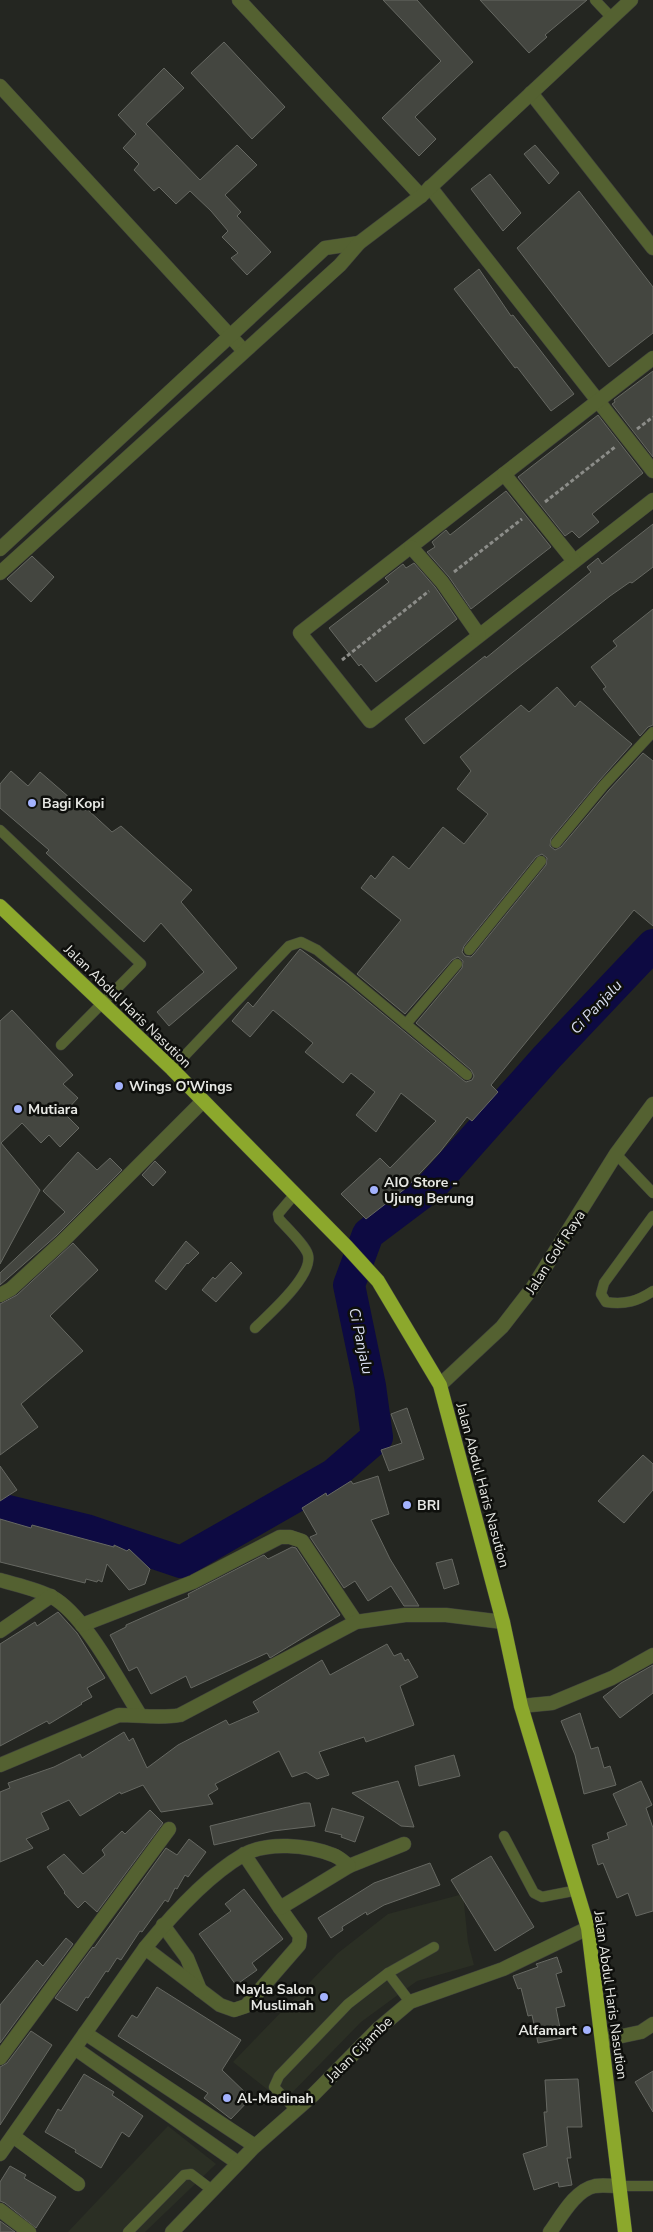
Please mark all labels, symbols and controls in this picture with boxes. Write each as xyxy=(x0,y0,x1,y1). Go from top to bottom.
place label: Bagi Kopi xyxy=(42,794,104,813)
marker: Bagi Kopi xyxy=(26,797,38,809)
street label: Jalan Abdul Haris Nasution xyxy=(59,940,195,1072)
water label: Ci Panjalu xyxy=(566,976,626,1038)
place label: Wings O'Wings xyxy=(129,1077,233,1096)
marker: Wings O'Wings xyxy=(113,1080,125,1092)
place label: Mutiara xyxy=(28,1100,78,1119)
marker: Mutiara xyxy=(12,1103,24,1115)
place label: AIO Store - Ujung Berung xyxy=(384,1173,474,1208)
marker: AIO Store - Ujung Berung xyxy=(368,1184,380,1196)
street label: Jalan Golf Raya xyxy=(521,1207,590,1299)
water label: Ci Panjalu xyxy=(344,1306,378,1376)
street label: Jalan Abdul Haris Nasution xyxy=(451,1400,514,1570)
place label: BRI xyxy=(417,1496,440,1515)
marker: BRI xyxy=(401,1499,413,1511)
street label: Jalan Abdul Haris Nasution xyxy=(589,1909,632,2081)
place label: Nayla Salon Muslimah xyxy=(236,1980,314,2015)
marker: Nayla Salon Muslimah xyxy=(318,1991,330,2003)
street label: Jalan Cijambe xyxy=(322,2012,396,2087)
place label: Alfamart xyxy=(518,2021,578,2040)
marker: Alfamart xyxy=(581,2024,593,2036)
place label: Al-Madinah xyxy=(237,2089,314,2108)
marker: Al-Madinah xyxy=(221,2092,233,2104)

